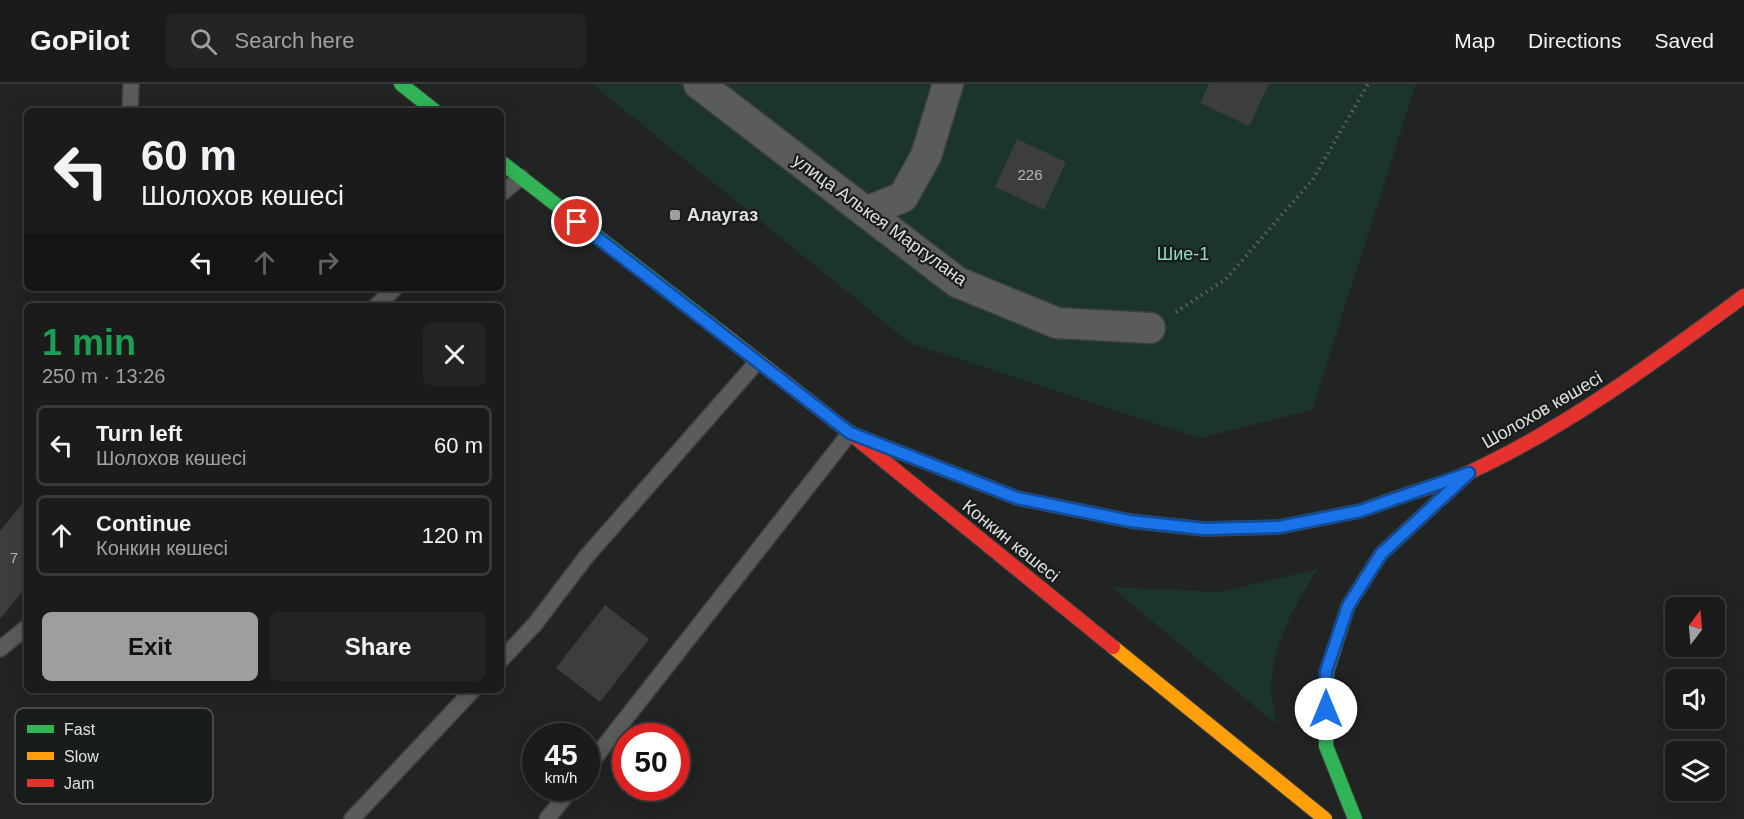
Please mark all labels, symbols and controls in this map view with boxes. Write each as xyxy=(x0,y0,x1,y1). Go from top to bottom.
search box xyxy=(166,14,586,68)
text: GoPilot xyxy=(30,25,130,56)
icon: search xyxy=(187,25,220,58)
text: Search here xyxy=(235,28,354,53)
text: Map xyxy=(1454,29,1495,52)
text: Directions xyxy=(1528,29,1621,52)
text: Saved xyxy=(1654,29,1714,52)
icon: left xyxy=(42,132,120,210)
text: 60 m xyxy=(141,132,237,179)
street label: улица Алькея Маргулана xyxy=(789,150,972,290)
house number: 226 xyxy=(1017,166,1043,183)
text: Шолохов көшесі xyxy=(141,181,344,211)
pin xyxy=(551,196,602,247)
icon: arrive xyxy=(560,205,593,238)
place label: Алаугаз xyxy=(687,205,758,225)
marker: Алаугаз xyxy=(668,208,682,222)
park label: Шие-1 xyxy=(1157,244,1209,264)
icon: left xyxy=(185,246,218,279)
icon: ahead xyxy=(248,246,281,279)
icon: right xyxy=(311,246,344,279)
text: 1 min xyxy=(42,322,136,363)
button: close xyxy=(423,323,486,386)
text: 250 m · 13:26 xyxy=(42,365,165,387)
street label: Шолохов көшесі xyxy=(1478,368,1606,452)
text: Turn left xyxy=(96,421,182,446)
icon: left xyxy=(45,429,78,462)
text: 60 m xyxy=(434,433,483,458)
text: Шолохов көшесі xyxy=(96,447,246,469)
street label: Конкин көшесі xyxy=(959,496,1063,586)
text: Continue xyxy=(96,511,191,536)
icon: ahead xyxy=(45,519,78,552)
text: 120 m xyxy=(422,523,483,548)
text: Конкин көшесі xyxy=(96,537,228,559)
house number: 7 xyxy=(10,549,18,566)
north arrow xyxy=(1665,597,1725,657)
map controls xyxy=(1665,597,1725,801)
button: Exit xyxy=(42,612,258,681)
button: Share xyxy=(270,612,486,681)
button: sound xyxy=(1665,669,1725,729)
position arrow xyxy=(1294,677,1358,741)
legend xyxy=(15,708,213,804)
text: Fast xyxy=(64,721,96,738)
speed limit sign: 50 xyxy=(612,723,690,801)
text: 45 xyxy=(544,738,578,771)
button: layers xyxy=(1665,741,1725,801)
text: Slow xyxy=(64,748,99,765)
text: km/h xyxy=(545,769,577,786)
text: Jam xyxy=(64,775,94,792)

